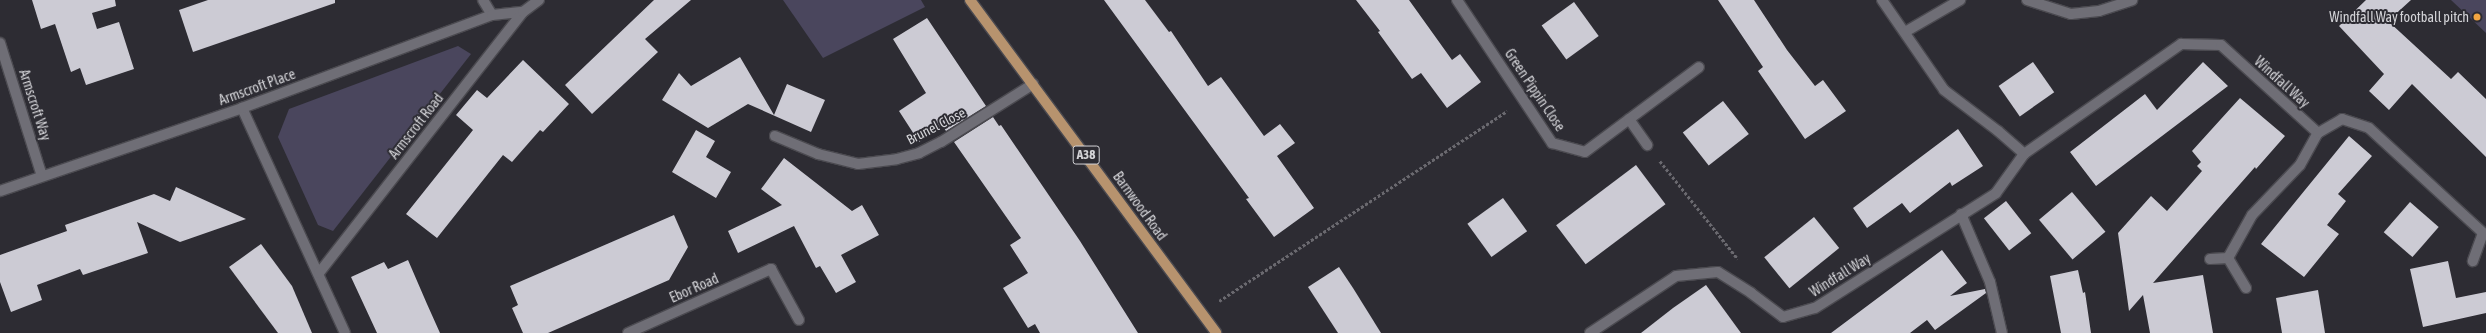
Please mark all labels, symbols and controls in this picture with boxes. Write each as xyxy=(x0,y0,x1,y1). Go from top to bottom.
place label: Windfall Way football pitch xyxy=(2329,9,2469,25)
marker: Windfall Way football pitch xyxy=(2472,12,2482,22)
street label: Green Pippin Close xyxy=(1501,46,1569,134)
street label: Windfall Way xyxy=(2251,53,2313,111)
street label: Armscroft Place xyxy=(216,65,298,109)
street label: Armscroft Way xyxy=(16,67,54,143)
street label: Armscroft Road xyxy=(385,90,447,162)
street label: Brunel Close xyxy=(904,104,968,148)
road number: A38 xyxy=(1072,144,1100,166)
street label: Barnwood Road xyxy=(1109,168,1171,244)
street label: Windfall Way xyxy=(1806,250,1874,300)
street label: Ebor Road xyxy=(667,270,721,306)

